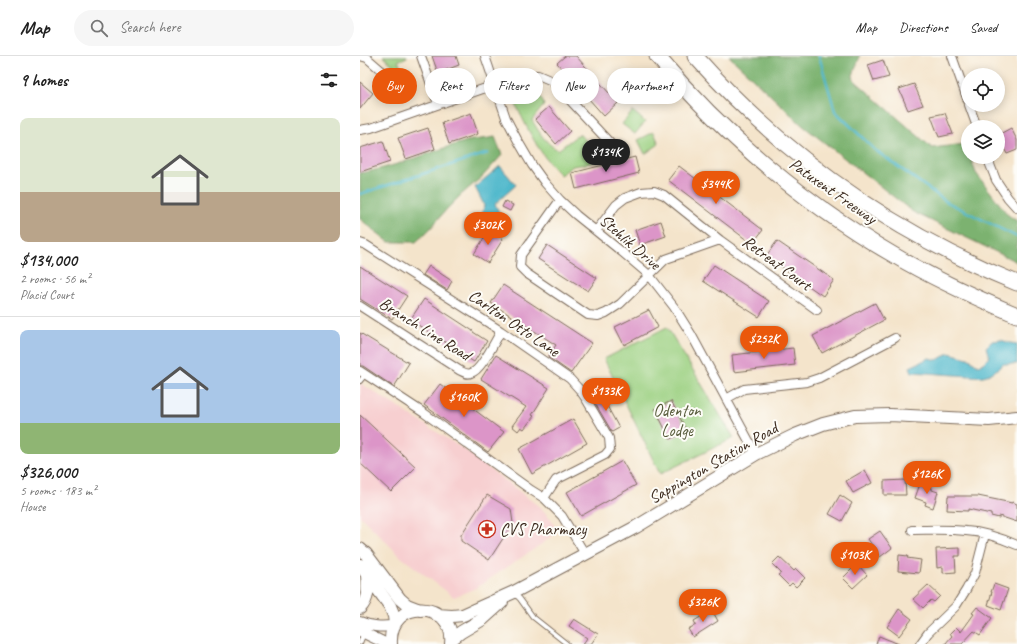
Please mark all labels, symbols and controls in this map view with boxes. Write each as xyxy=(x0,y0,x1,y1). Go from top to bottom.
search box xyxy=(74,10,354,46)
text: Map xyxy=(20,16,50,40)
icon: search xyxy=(88,17,110,39)
text: Search here xyxy=(120,18,181,37)
text: Map xyxy=(856,19,877,36)
text: Directions xyxy=(899,19,948,36)
text: Saved xyxy=(970,19,997,36)
chip: Buy xyxy=(372,68,417,104)
chip: Rent xyxy=(425,68,476,104)
chip: Filters xyxy=(484,68,543,104)
chip: New xyxy=(551,68,599,104)
chip: Apartment xyxy=(607,68,686,104)
map controls xyxy=(961,68,1005,164)
button: locate xyxy=(961,68,1005,112)
icon: filters xyxy=(318,69,340,91)
text: 9 homes xyxy=(20,70,68,91)
button: layers xyxy=(961,120,1005,164)
pin: $134K xyxy=(578,139,634,173)
icon: home xyxy=(144,144,216,216)
text: $134K xyxy=(591,144,621,160)
street label: Patuxent Freeway xyxy=(785,153,882,229)
pin: $344K xyxy=(688,171,744,205)
text: $344K xyxy=(701,176,731,192)
street label: Stehlik Drive xyxy=(595,210,666,275)
pin: $302K xyxy=(460,212,516,246)
text: $302K xyxy=(473,217,503,233)
street label: Retreat Court xyxy=(738,231,818,297)
text: $134,000 xyxy=(20,250,77,271)
text: 2 rooms · 56 m² xyxy=(20,271,90,287)
street label: Carlton Otto Lane xyxy=(464,285,565,362)
text: Placid Court xyxy=(20,287,74,303)
street label: Branch Line Road xyxy=(375,293,477,367)
pin: $252K xyxy=(736,326,792,360)
text: $252K xyxy=(749,331,779,347)
icon: home xyxy=(144,356,216,428)
pin: $133K xyxy=(578,378,634,412)
text: $133K xyxy=(591,383,621,399)
pin: $160K xyxy=(436,384,492,418)
text: $160K xyxy=(449,389,479,405)
park label: Odenton Lodge xyxy=(653,400,702,441)
street label: Sappington Station Road xyxy=(645,416,783,508)
pin: $126K xyxy=(899,461,955,495)
text: $326,000 xyxy=(20,462,77,483)
text: $126K xyxy=(912,466,942,482)
text: 5 rooms · 183 m² xyxy=(20,483,96,499)
text: House xyxy=(20,499,45,515)
pharmacy icon: CVS Pharmacy xyxy=(477,519,497,539)
place label: CVS Pharmacy xyxy=(500,519,587,540)
pin: $103K xyxy=(827,542,883,576)
text: $103K xyxy=(840,547,870,563)
pin: $326K xyxy=(675,589,731,623)
text: $326K xyxy=(688,594,718,610)

